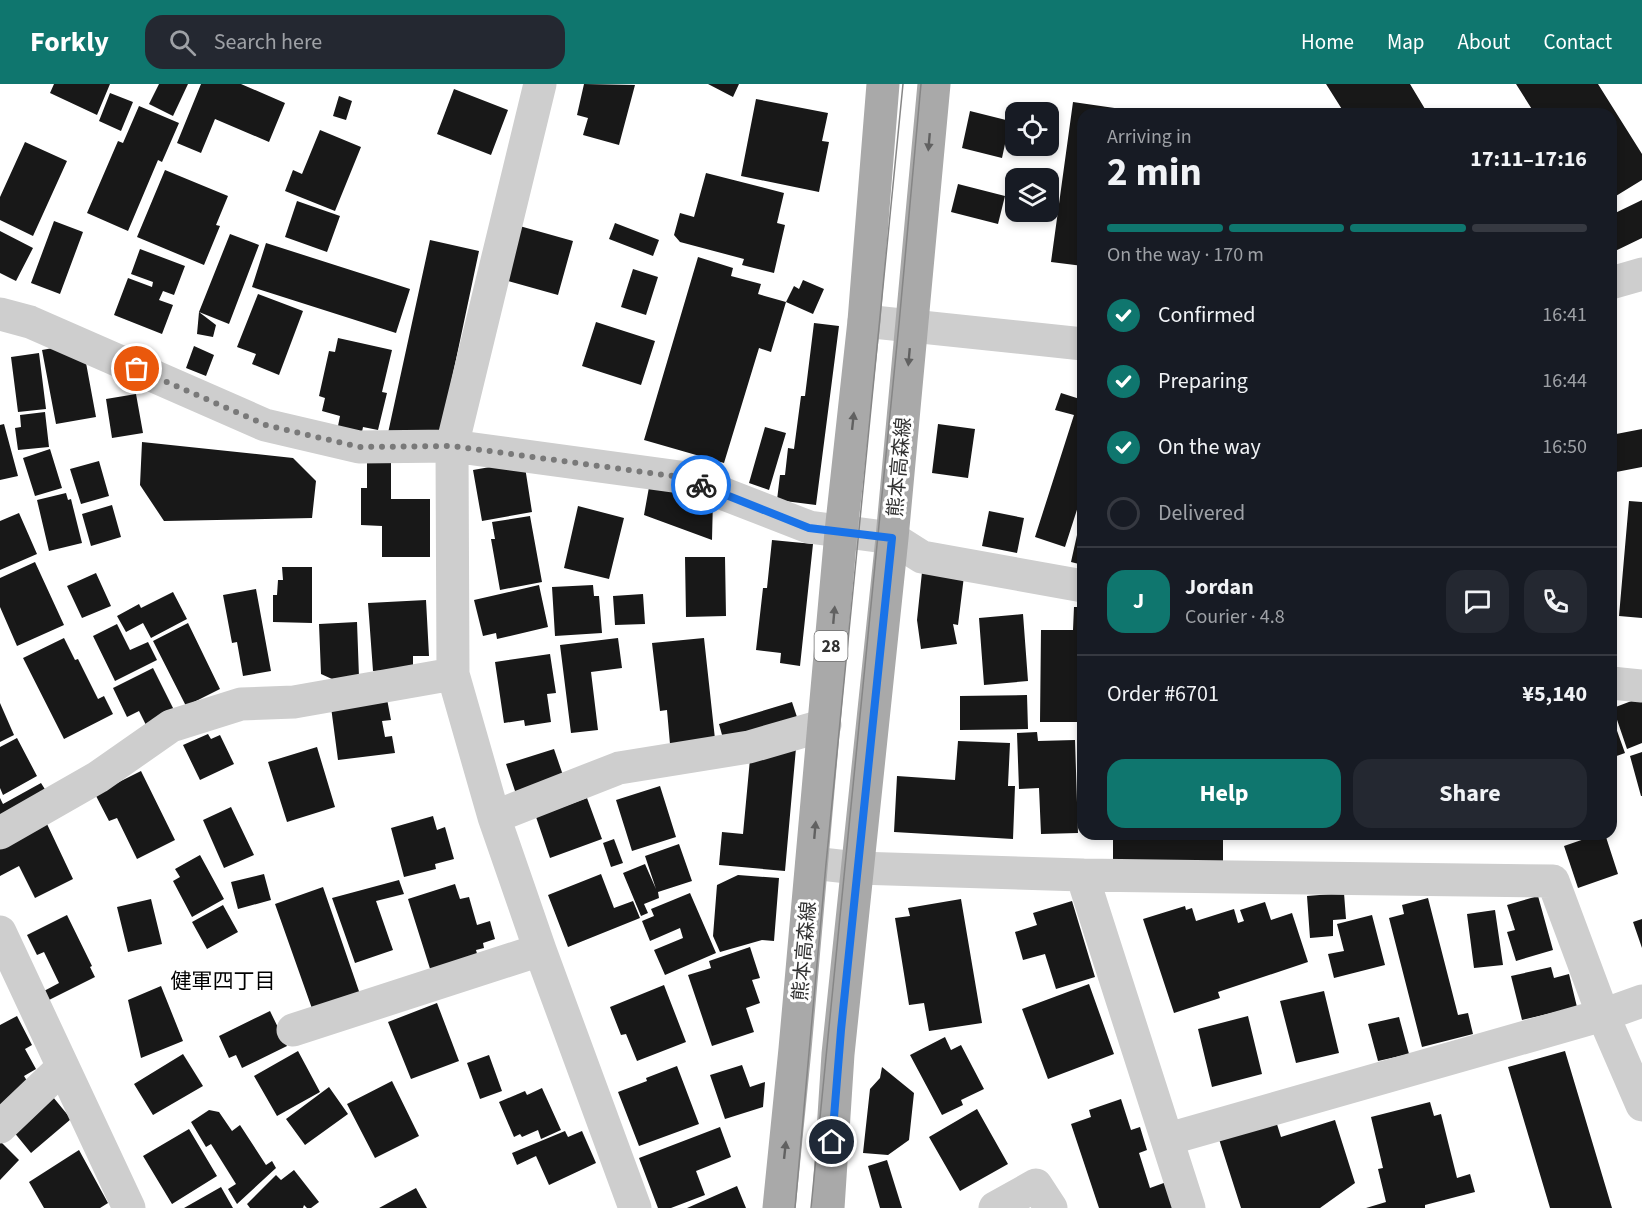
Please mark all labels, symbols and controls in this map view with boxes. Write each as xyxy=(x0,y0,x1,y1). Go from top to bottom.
search box xyxy=(145,15,565,69)
text: Forkly xyxy=(30,22,109,62)
icon: search xyxy=(166,26,199,59)
text: Search here xyxy=(214,26,322,58)
text: Home xyxy=(1301,27,1354,57)
text: Map xyxy=(1387,27,1425,57)
text: About xyxy=(1458,27,1510,57)
text: Contact xyxy=(1543,27,1612,57)
map controls xyxy=(1005,102,1059,222)
button: locate xyxy=(1005,102,1059,156)
text: Arriving in xyxy=(1107,123,1192,151)
one-way arrow xyxy=(924,133,934,152)
text: 17:11–17:16 xyxy=(1470,143,1587,175)
text: 2 min xyxy=(1107,145,1202,201)
button: layers xyxy=(1005,168,1059,222)
text: On the way · 170 m xyxy=(1107,241,1264,269)
icon: check xyxy=(1107,299,1140,332)
text: Confirmed xyxy=(1158,299,1255,331)
text: 16:41 xyxy=(1542,301,1587,329)
pin xyxy=(111,343,162,394)
one-way arrow xyxy=(904,348,914,367)
icon: bag xyxy=(120,352,153,385)
icon: check xyxy=(1107,365,1140,398)
text: Preparing xyxy=(1158,365,1248,397)
text: 16:44 xyxy=(1542,367,1587,395)
one-way arrow xyxy=(848,411,858,430)
street label: 熊本高森線 xyxy=(882,416,918,518)
icon: check xyxy=(1107,431,1140,464)
text: On the way xyxy=(1158,431,1261,463)
text: 16:50 xyxy=(1542,433,1587,461)
courier xyxy=(671,455,731,515)
icon: bike xyxy=(685,469,718,502)
text: Delivered xyxy=(1158,497,1245,529)
button: chat xyxy=(1446,570,1509,633)
button: phone xyxy=(1524,570,1587,633)
text: Jordan xyxy=(1185,571,1254,603)
text: J xyxy=(1133,585,1144,617)
text: Courier · 4.8 xyxy=(1185,603,1285,631)
one-way arrow xyxy=(829,606,839,625)
road number: 28 xyxy=(814,631,848,661)
text: Order #6701 xyxy=(1107,678,1219,710)
text: ¥5,140 xyxy=(1522,678,1587,710)
button: Help xyxy=(1107,759,1341,828)
button: Share xyxy=(1353,759,1587,828)
one-way arrow xyxy=(810,821,820,840)
street label: 熊本高森線 xyxy=(787,900,823,1002)
district label: 健軍四丁目 xyxy=(171,966,276,996)
pin xyxy=(806,1116,857,1167)
icon: home xyxy=(815,1125,848,1158)
one-way arrow xyxy=(780,1140,790,1159)

